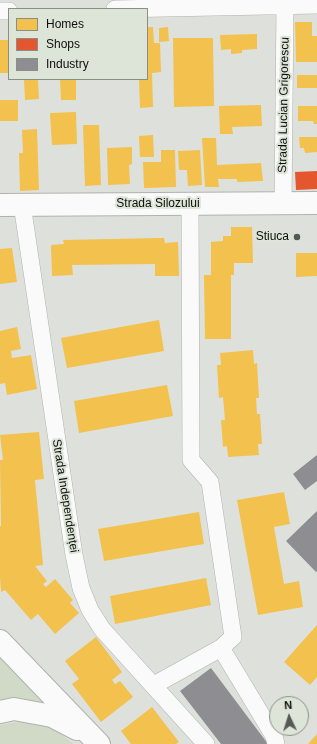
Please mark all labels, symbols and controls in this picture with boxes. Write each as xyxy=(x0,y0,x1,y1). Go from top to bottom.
legend xyxy=(8,8,148,80)
text: Homes xyxy=(46,17,84,31)
text: Shops xyxy=(46,37,80,51)
street label: Strada Lucian Grigorescu xyxy=(276,37,292,173)
text: Industry xyxy=(46,57,89,71)
street label: Strada Silozului xyxy=(116,197,200,211)
place label: Stiuca xyxy=(256,230,289,244)
marker: Stiuca xyxy=(292,232,302,242)
street label: Strada Independenței xyxy=(49,438,81,554)
north arrow xyxy=(269,696,309,736)
text: N xyxy=(284,699,293,711)

